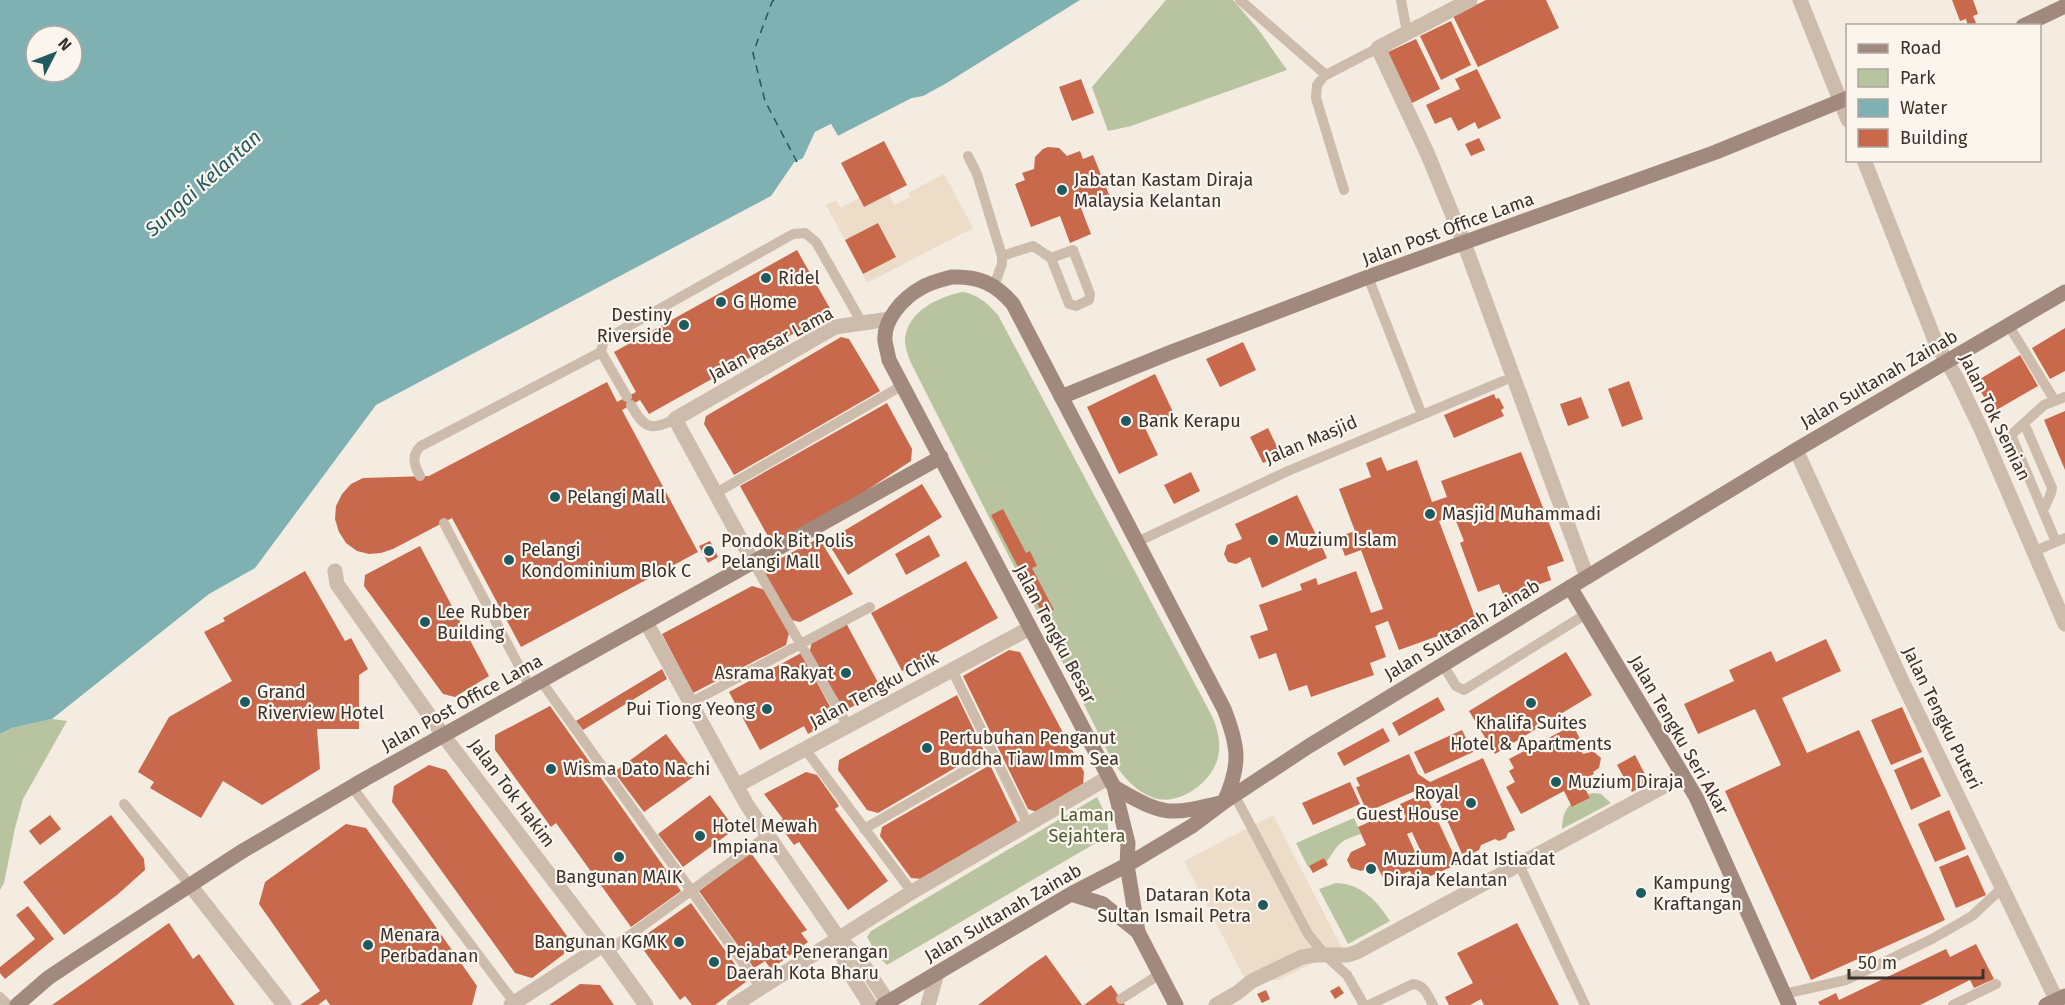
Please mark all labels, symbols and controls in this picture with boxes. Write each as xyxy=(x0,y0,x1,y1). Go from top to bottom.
north arrow xyxy=(24,24,84,84)
legend xyxy=(1846,24,2041,162)
text: N xyxy=(54,34,75,55)
text: Road xyxy=(1900,37,1942,59)
text: Park xyxy=(1900,67,1936,89)
text: Water xyxy=(1900,97,1947,119)
water label: Sungai Kelantan xyxy=(139,125,266,242)
text: Building xyxy=(1900,127,1968,149)
place label: Jabatan Kastam Diraja Malaysia Kelantan xyxy=(1074,169,1253,212)
marker: Jabatan Kastam Diraja Malaysia Kelantan xyxy=(1055,183,1069,197)
street label: Jalan Post Office Lama xyxy=(1359,188,1537,270)
place label: Ridel xyxy=(778,267,820,289)
marker: Ridel xyxy=(759,271,773,285)
place label: G Home xyxy=(733,291,797,313)
marker: G Home xyxy=(714,295,728,309)
street label: Jalan Pasar Lama xyxy=(705,302,837,386)
place label: Destiny Riverside xyxy=(597,304,672,347)
marker: Destiny Riverside xyxy=(677,318,691,332)
street label: Jalan Sultanah Zainab xyxy=(1797,325,1961,433)
street label: Jalan Tok Semian xyxy=(1955,350,2035,484)
place label: Bank Kerapu xyxy=(1138,410,1241,432)
street label: Jalan Masjid xyxy=(1261,411,1361,469)
marker: Bank Kerapu xyxy=(1119,414,1133,428)
place label: Pelangi Mall xyxy=(567,486,666,508)
marker: Pelangi Mall xyxy=(548,490,562,504)
place label: Masjid Muhammadi xyxy=(1442,503,1601,525)
marker: Masjid Muhammadi xyxy=(1423,507,1437,521)
place label: Muzium Islam xyxy=(1285,529,1397,551)
place label: Pondok Bit Polis Pelangi Mall xyxy=(721,530,854,573)
marker: Muzium Islam xyxy=(1266,533,1280,547)
place label: Pelangi Kondominium Blok C xyxy=(521,539,691,582)
marker: Pondok Bit Polis Pelangi Mall xyxy=(702,544,716,558)
marker: Pelangi Kondominium Blok C xyxy=(502,553,516,567)
street label: Jalan Tengku Besar xyxy=(1009,561,1101,707)
street label: Jalan Sultanah Zainab xyxy=(1380,575,1544,685)
place label: Lee Rubber Building xyxy=(437,601,529,644)
marker: Lee Rubber Building xyxy=(418,615,432,629)
street label: Jalan Tengku Puteri xyxy=(1898,643,1986,793)
street label: Jalan Tengku Chik xyxy=(806,646,943,733)
street label: Jalan Post Office Lama xyxy=(378,650,546,756)
street label: Jalan Tengku Seri Akar xyxy=(1624,651,1734,819)
place label: Asrama Rakyat xyxy=(715,662,834,684)
marker: Asrama Rakyat xyxy=(839,666,853,680)
place label: Grand Riverview Hotel xyxy=(257,681,384,724)
marker: Grand Riverview Hotel xyxy=(238,695,252,709)
marker: Khalifa Suites Hotel & Apartments xyxy=(1524,696,1538,710)
place label: Pui Tiong Yeong xyxy=(626,698,756,720)
marker: Pui Tiong Yeong xyxy=(760,702,774,716)
place label: Khalifa Suites Hotel & Apartments xyxy=(1450,712,1612,755)
place label: Pertubuhan Penganut Buddha Tiaw Imm Sea xyxy=(939,727,1119,770)
street label: Jalan Tok Hakim xyxy=(464,734,560,852)
marker: Pertubuhan Penganut Buddha Tiaw Imm Sea xyxy=(920,741,934,755)
place label: Wisma Dato Nachi xyxy=(563,758,710,780)
marker: Wisma Dato Nachi xyxy=(544,762,558,776)
place label: Muzium Diraja xyxy=(1568,771,1684,793)
marker: Muzium Diraja xyxy=(1549,775,1563,789)
place label: Royal Guest House xyxy=(1356,782,1459,825)
marker: Royal Guest House xyxy=(1464,796,1478,810)
park label: Laman Sejahtera xyxy=(1048,804,1126,847)
place label: Hotel Mewah Impiana xyxy=(712,815,818,858)
marker: Hotel Mewah Impiana xyxy=(693,829,707,843)
place label: Muzium Adat Istiadat Diraja Kelantan xyxy=(1383,848,1556,891)
marker: Bangunan MAIK xyxy=(612,850,626,864)
street label: Jalan Sultanah Zainab xyxy=(921,859,1085,967)
marker: Muzium Adat Istiadat Diraja Kelantan xyxy=(1364,862,1378,876)
place label: Bangunan MAIK xyxy=(556,866,683,888)
place label: Kampung Kraftangan xyxy=(1653,872,1742,915)
place label: Dataran Kota Sultan Ismail Petra xyxy=(1098,884,1251,927)
marker: Kampung Kraftangan xyxy=(1634,886,1648,900)
marker: Dataran Kota Sultan Ismail Petra xyxy=(1256,898,1270,912)
place label: Menara Perbadanan xyxy=(380,924,478,967)
place label: Bangunan KGMK xyxy=(534,931,667,953)
marker: Bangunan KGMK xyxy=(672,935,686,949)
marker: Menara Perbadanan xyxy=(361,938,375,952)
place label: Pejabat Penerangan Daerah Kota Bharu xyxy=(726,941,888,984)
scale bar xyxy=(1849,942,1982,980)
text: 50 m xyxy=(1858,952,1897,974)
marker: Pejabat Penerangan Daerah Kota Bharu xyxy=(707,955,721,969)

